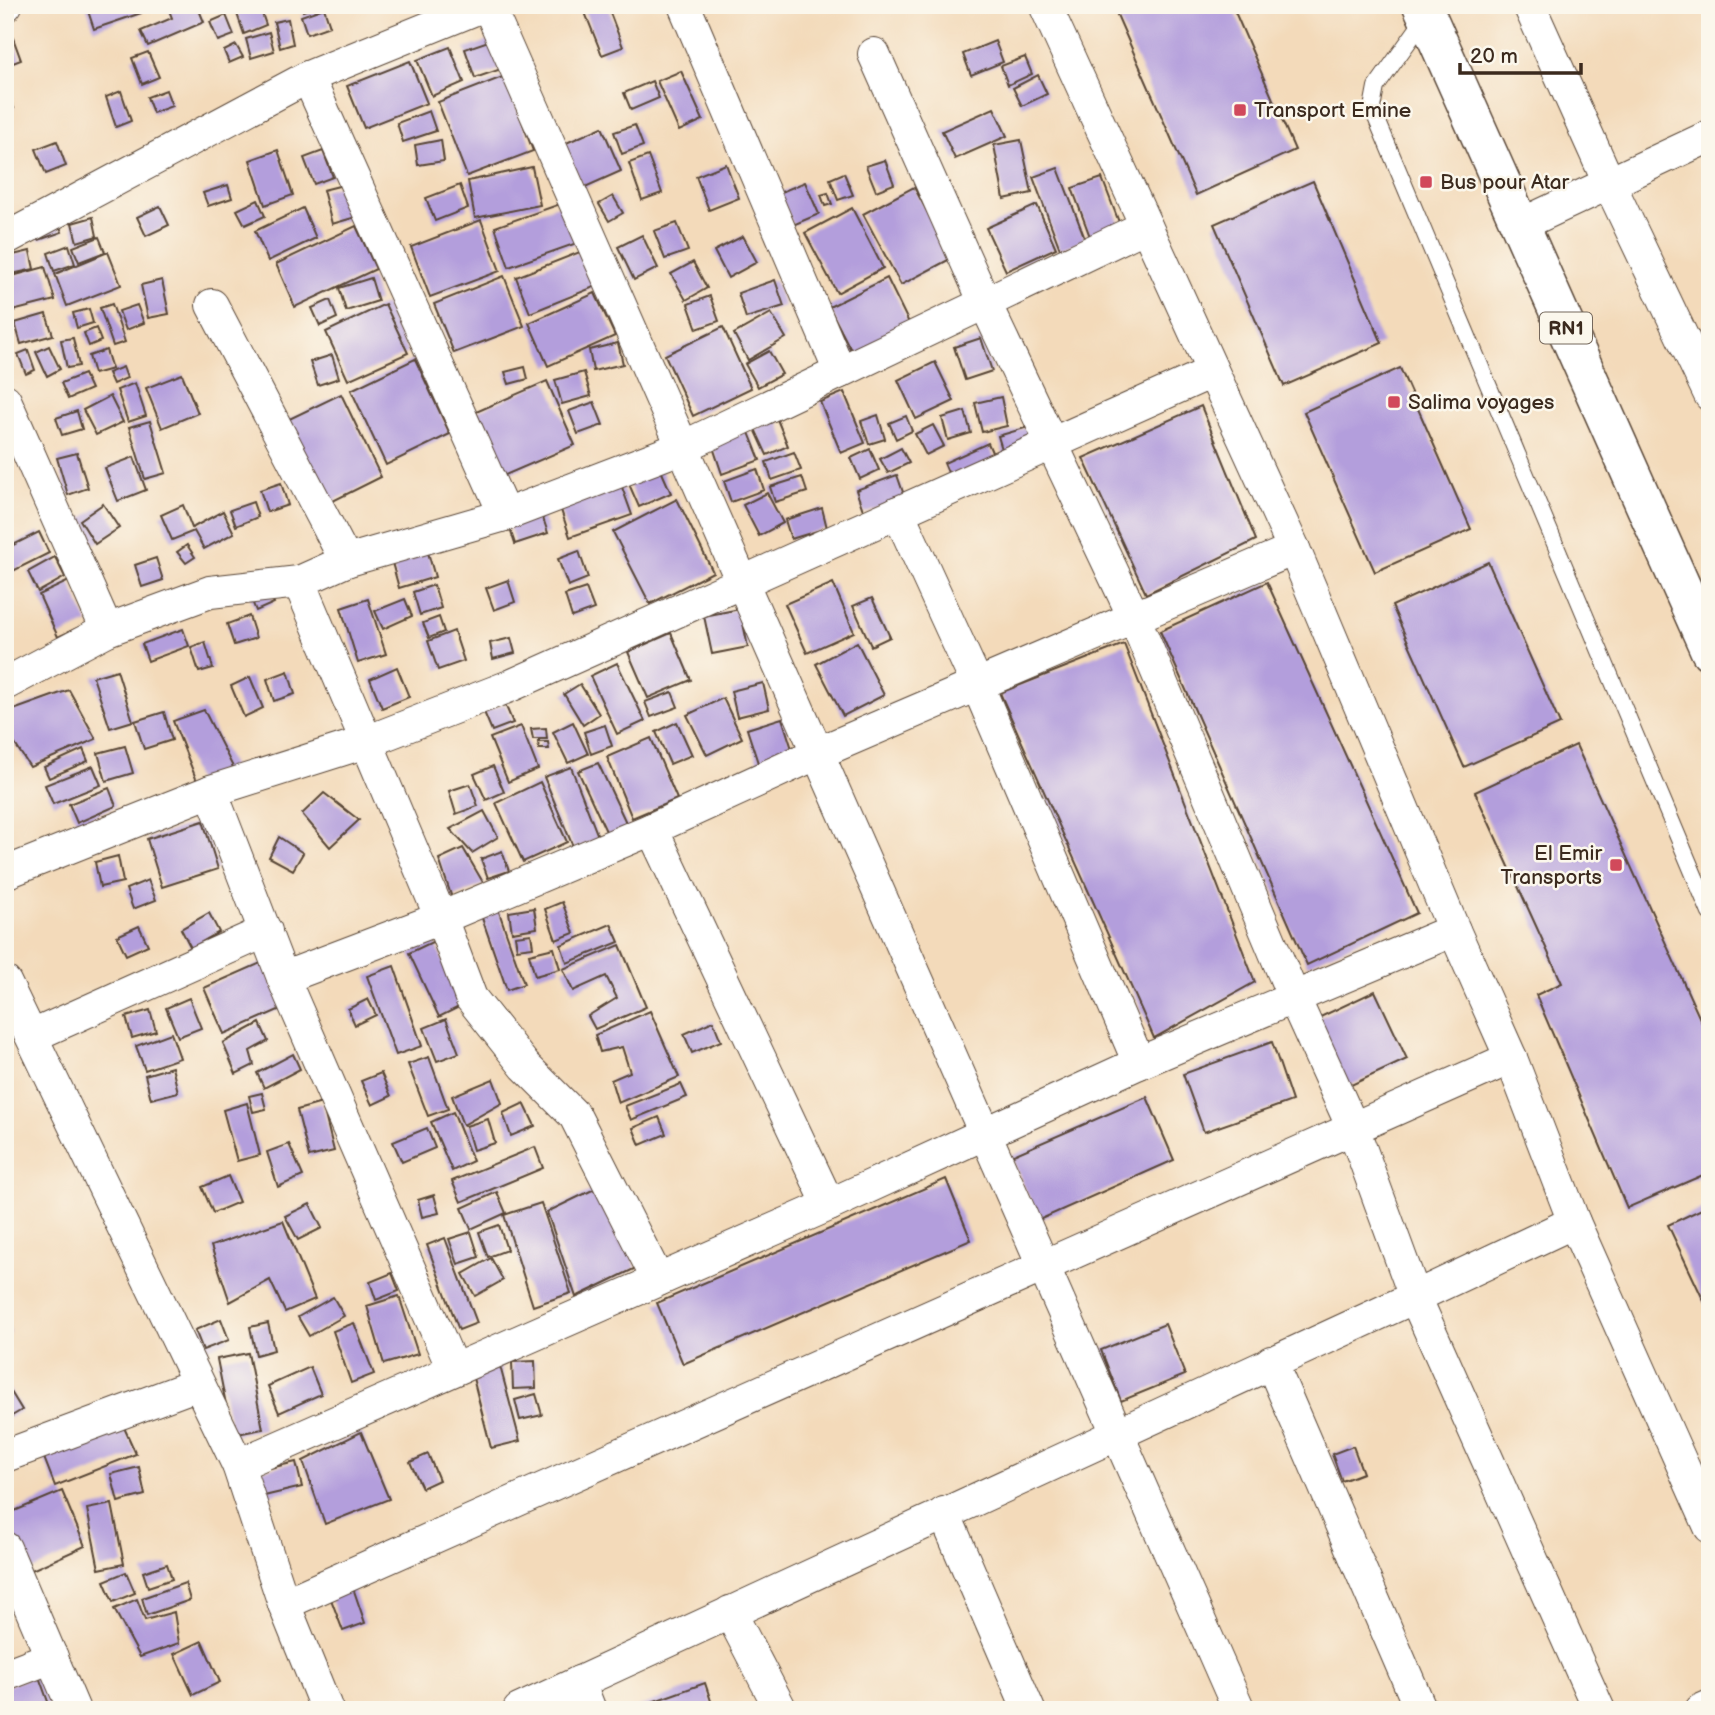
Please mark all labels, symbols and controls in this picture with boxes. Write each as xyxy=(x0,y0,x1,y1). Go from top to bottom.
scale bar xyxy=(1460,32,1580,76)
text: 20 m xyxy=(1470,44,1518,69)
place label: Transport Emine xyxy=(1254,98,1411,123)
marker: Transport Emine xyxy=(1232,102,1248,118)
place label: Bus pour Atar xyxy=(1440,170,1570,195)
marker: Bus pour Atar xyxy=(1418,174,1434,190)
road number: RN1 xyxy=(1540,312,1592,344)
place label: Salima voyages xyxy=(1408,390,1554,415)
marker: Salima voyages xyxy=(1386,394,1402,410)
place label: El Emir Transports xyxy=(1501,841,1602,890)
marker: El Emir Transports xyxy=(1608,857,1624,873)

